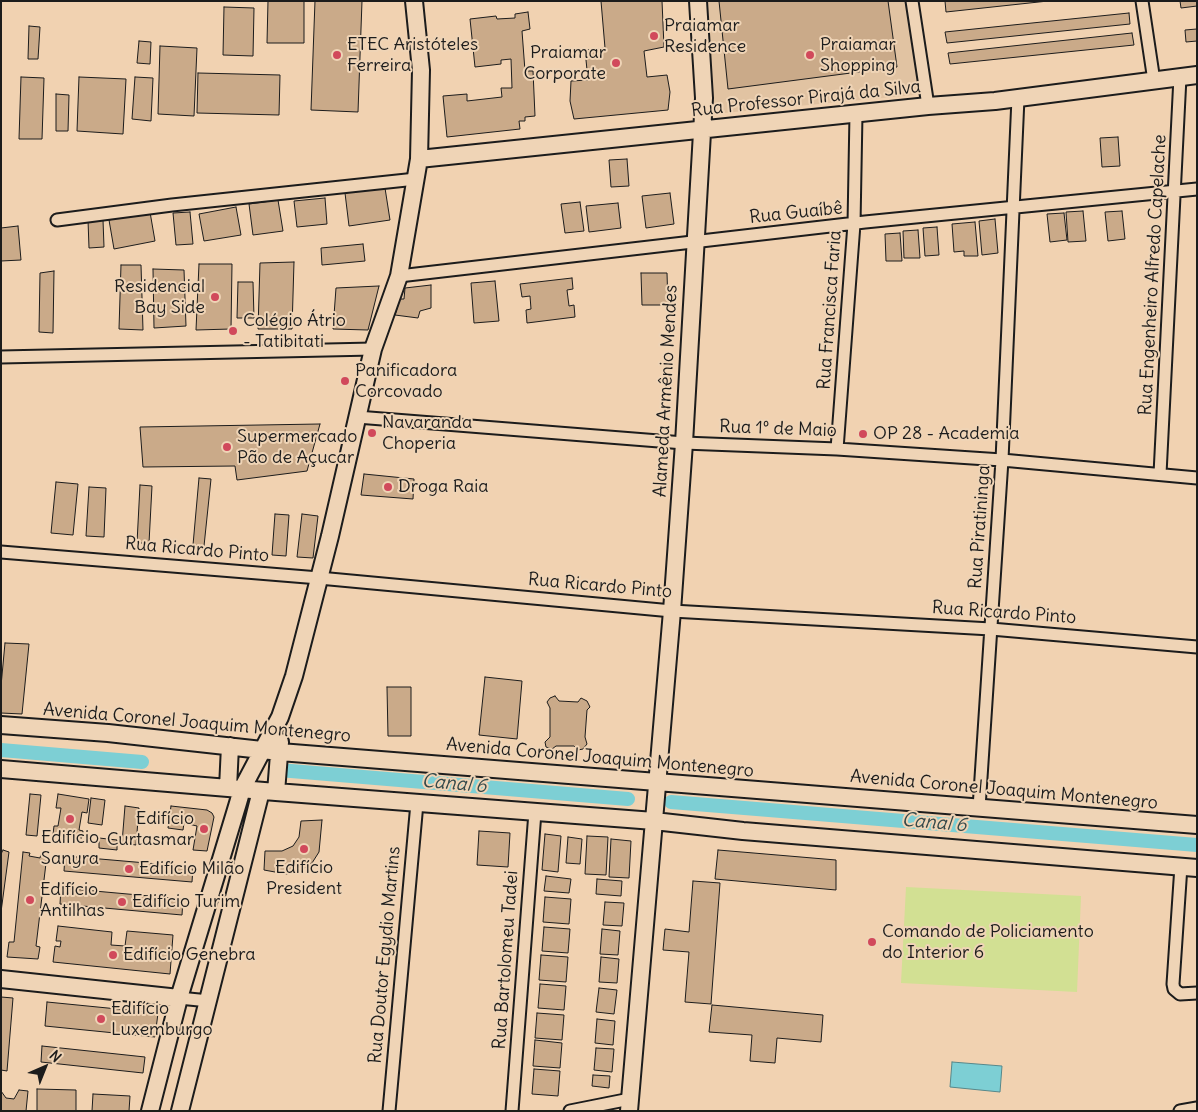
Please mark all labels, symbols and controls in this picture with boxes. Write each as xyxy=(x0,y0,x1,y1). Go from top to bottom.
place label: Praiamar Residence xyxy=(664,15,746,58)
marker: Praiamar Residence xyxy=(648,30,660,42)
place label: ETEC Aristóteles Ferreira xyxy=(347,34,478,76)
place label: Praiamar Shopping xyxy=(820,34,896,76)
place label: Praiamar Corporate xyxy=(524,42,606,84)
marker: ETEC Aristóteles Ferreira xyxy=(331,49,343,61)
marker: Praiamar Shopping xyxy=(804,49,816,61)
marker: Praiamar Corporate xyxy=(610,57,622,69)
street label: Rua Professor Pirajá da Silva xyxy=(690,76,922,122)
street label: Rua Engenheiro Alfredo Capelache xyxy=(1135,134,1171,416)
street label: Rua Guaíbê xyxy=(748,197,844,229)
street label: Rua Francisca Faria xyxy=(814,230,846,390)
place label: Residencial Bay Side xyxy=(114,276,205,318)
street label: Alameda Armênio Mendes xyxy=(650,284,682,498)
marker: Residencial Bay Side xyxy=(209,291,221,303)
place label: Colégio Átrio - Tatibitati xyxy=(243,310,346,352)
marker: Colégio Átrio - Tatibitati xyxy=(227,325,239,337)
place label: Panificadora Corcovado xyxy=(355,360,457,402)
marker: Panificadora Corcovado xyxy=(339,375,351,387)
place label: Navaranda Choperia xyxy=(382,412,472,454)
street label: Rua 1º de Maio xyxy=(719,416,837,442)
place label: OP 28 - Academia xyxy=(873,423,1020,445)
place label: Supermercado Pão de Açucar xyxy=(237,426,357,468)
marker: Navaranda Choperia xyxy=(366,427,378,439)
marker: OP 28 - Academia xyxy=(857,428,869,440)
marker: Supermercado Pão de Açucar xyxy=(221,441,233,453)
street label: Rua Piratininga xyxy=(965,464,995,590)
place label: Droga Raia xyxy=(398,476,489,498)
marker: Droga Raia xyxy=(382,481,394,493)
street label: Rua Ricardo Pinto xyxy=(124,533,270,567)
street label: Rua Ricardo Pinto xyxy=(527,569,673,603)
street label: Rua Ricardo Pinto xyxy=(931,597,1077,629)
street label: Avenida Coronel Joaquim Montenegro xyxy=(42,699,352,747)
street label: Avenida Coronel Joaquim Montenegro xyxy=(445,734,755,782)
street label: Avenida Coronel Joaquim Montenegro xyxy=(849,766,1159,814)
water label: Canal 6 xyxy=(421,770,487,798)
place label: Edifício Curtasmar xyxy=(107,808,194,851)
water label: Canal 6 xyxy=(901,809,967,837)
marker: Edifício Sanyra xyxy=(64,813,76,825)
marker: Edifício Curtasmar xyxy=(198,823,210,835)
place label: Edifício Sanyra xyxy=(41,827,99,870)
marker: Edifício President xyxy=(298,843,310,855)
street label: Rua Doutor Egydio Martins xyxy=(365,846,405,1064)
place label: Edifício President xyxy=(266,857,342,900)
place label: Edifício Milão xyxy=(139,858,244,880)
marker: Edifício Milão xyxy=(123,863,135,875)
street label: Rua Bartolomeu Tadei xyxy=(489,870,523,1050)
place label: Edifício Antilhas xyxy=(40,879,105,922)
place label: Edifício Turim xyxy=(132,891,240,913)
marker: Edifício Antilhas xyxy=(24,894,36,906)
marker: Edifício Turim xyxy=(116,896,128,908)
place label: Comando de Policiamento do Interior 6 xyxy=(882,921,1094,964)
marker: Comando de Policiamento do Interior 6 xyxy=(866,936,878,948)
place label: Edifício Genebra xyxy=(123,944,256,966)
marker: Edifício Genebra xyxy=(107,949,119,961)
place label: Edifício Luxemburgo xyxy=(111,998,213,1040)
marker: Edifício Luxemburgo xyxy=(95,1013,107,1025)
north arrow xyxy=(20,1042,70,1092)
text: N xyxy=(46,1046,65,1066)

